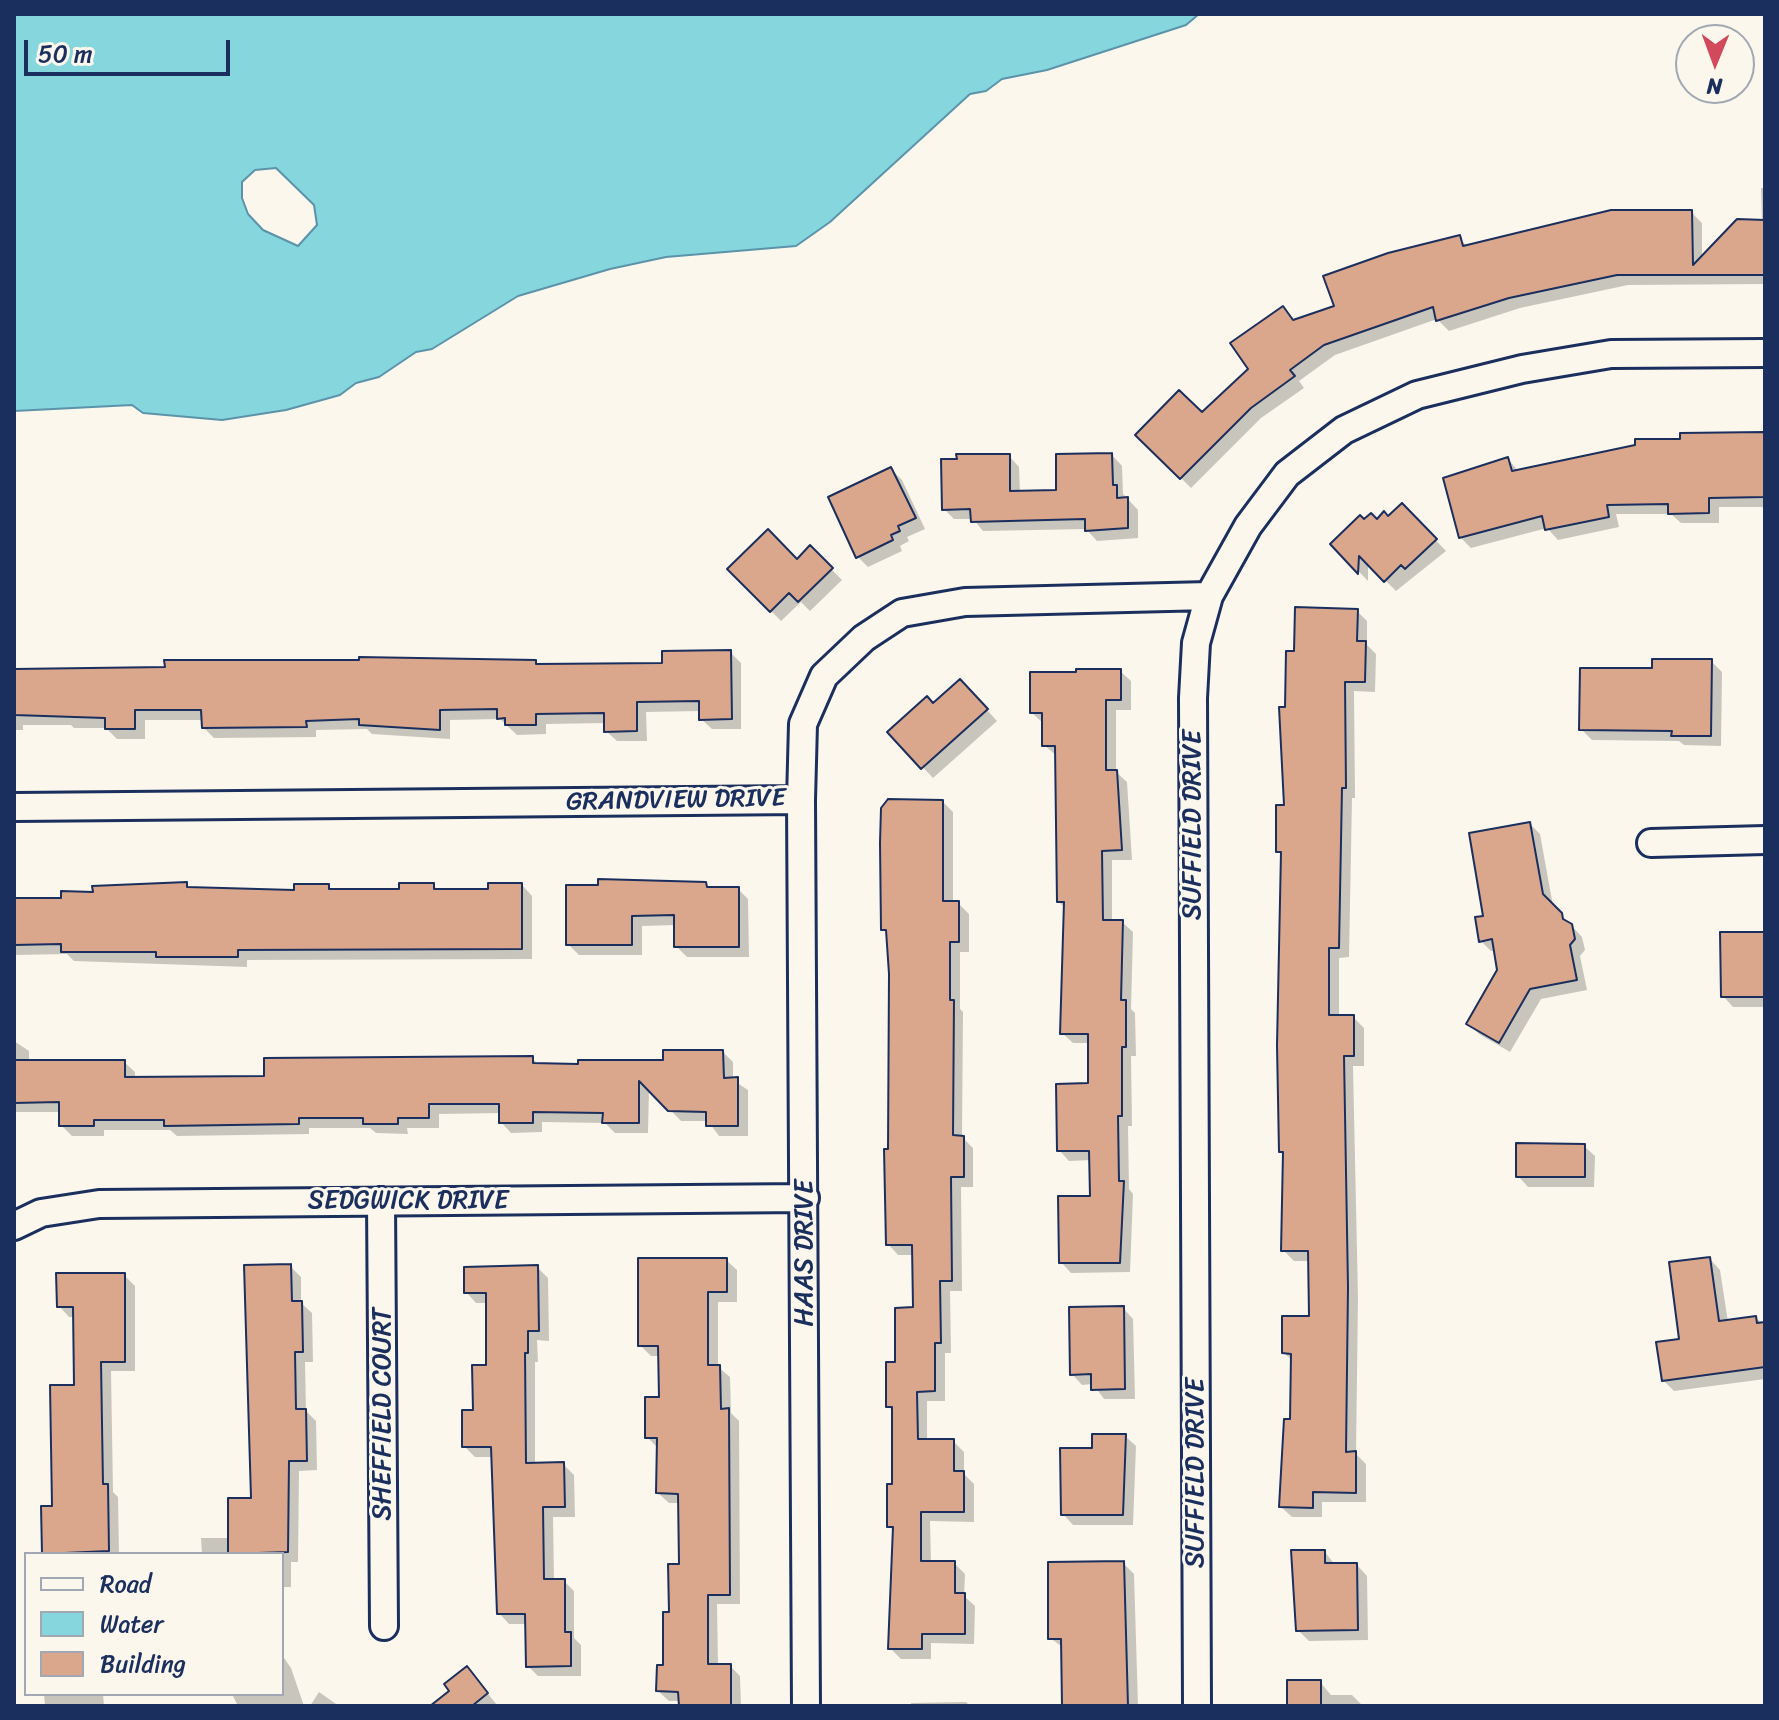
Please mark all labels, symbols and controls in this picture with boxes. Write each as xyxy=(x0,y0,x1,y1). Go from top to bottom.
scale bar xyxy=(28,24,234,74)
north arrow xyxy=(1675,24,1755,104)
text: 50 m xyxy=(38,33,93,75)
text: N xyxy=(1707,67,1723,106)
street label: SUFFIELD DRIVE xyxy=(1177,730,1209,920)
street label: GRANDVIEW DRIVE xyxy=(566,783,786,819)
street label: HAAS DRIVE xyxy=(789,1180,821,1326)
street label: SEDGWICK DRIVE xyxy=(308,1185,508,1217)
street label: SHEFFIELD COURT xyxy=(367,1307,399,1521)
street label: SUFFIELD DRIVE xyxy=(1180,1378,1212,1568)
legend xyxy=(24,1552,284,1696)
text: Road xyxy=(100,1563,151,1605)
text: Water xyxy=(100,1603,163,1645)
text: Building xyxy=(100,1643,186,1685)

